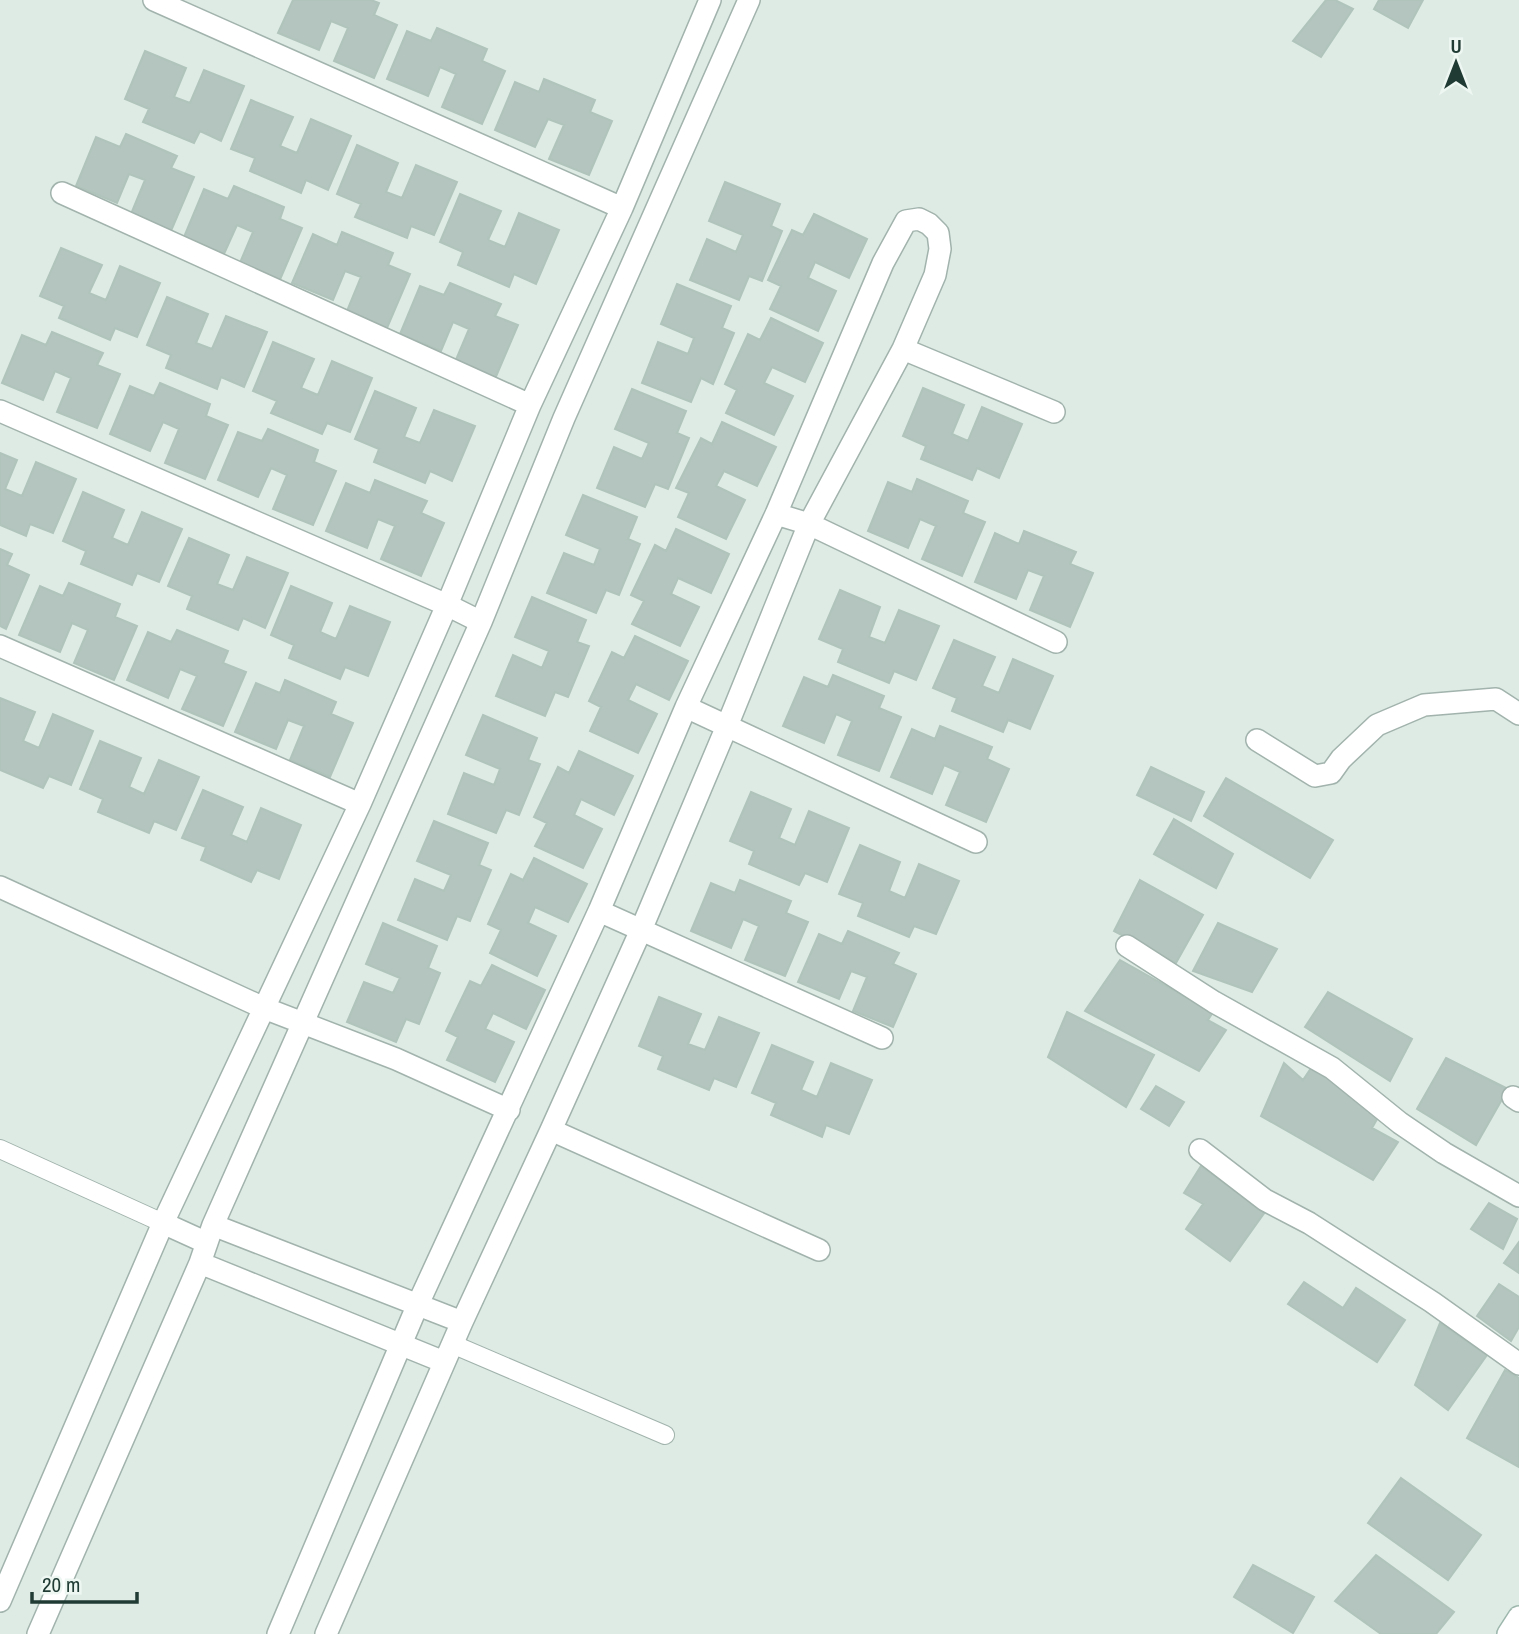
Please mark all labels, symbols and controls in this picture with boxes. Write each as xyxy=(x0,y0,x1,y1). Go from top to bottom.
north arrow xyxy=(1421,28,1491,98)
text: U xyxy=(1450,33,1462,59)
scale bar xyxy=(32,1560,136,1604)
text: 20 m xyxy=(42,1570,80,1599)

